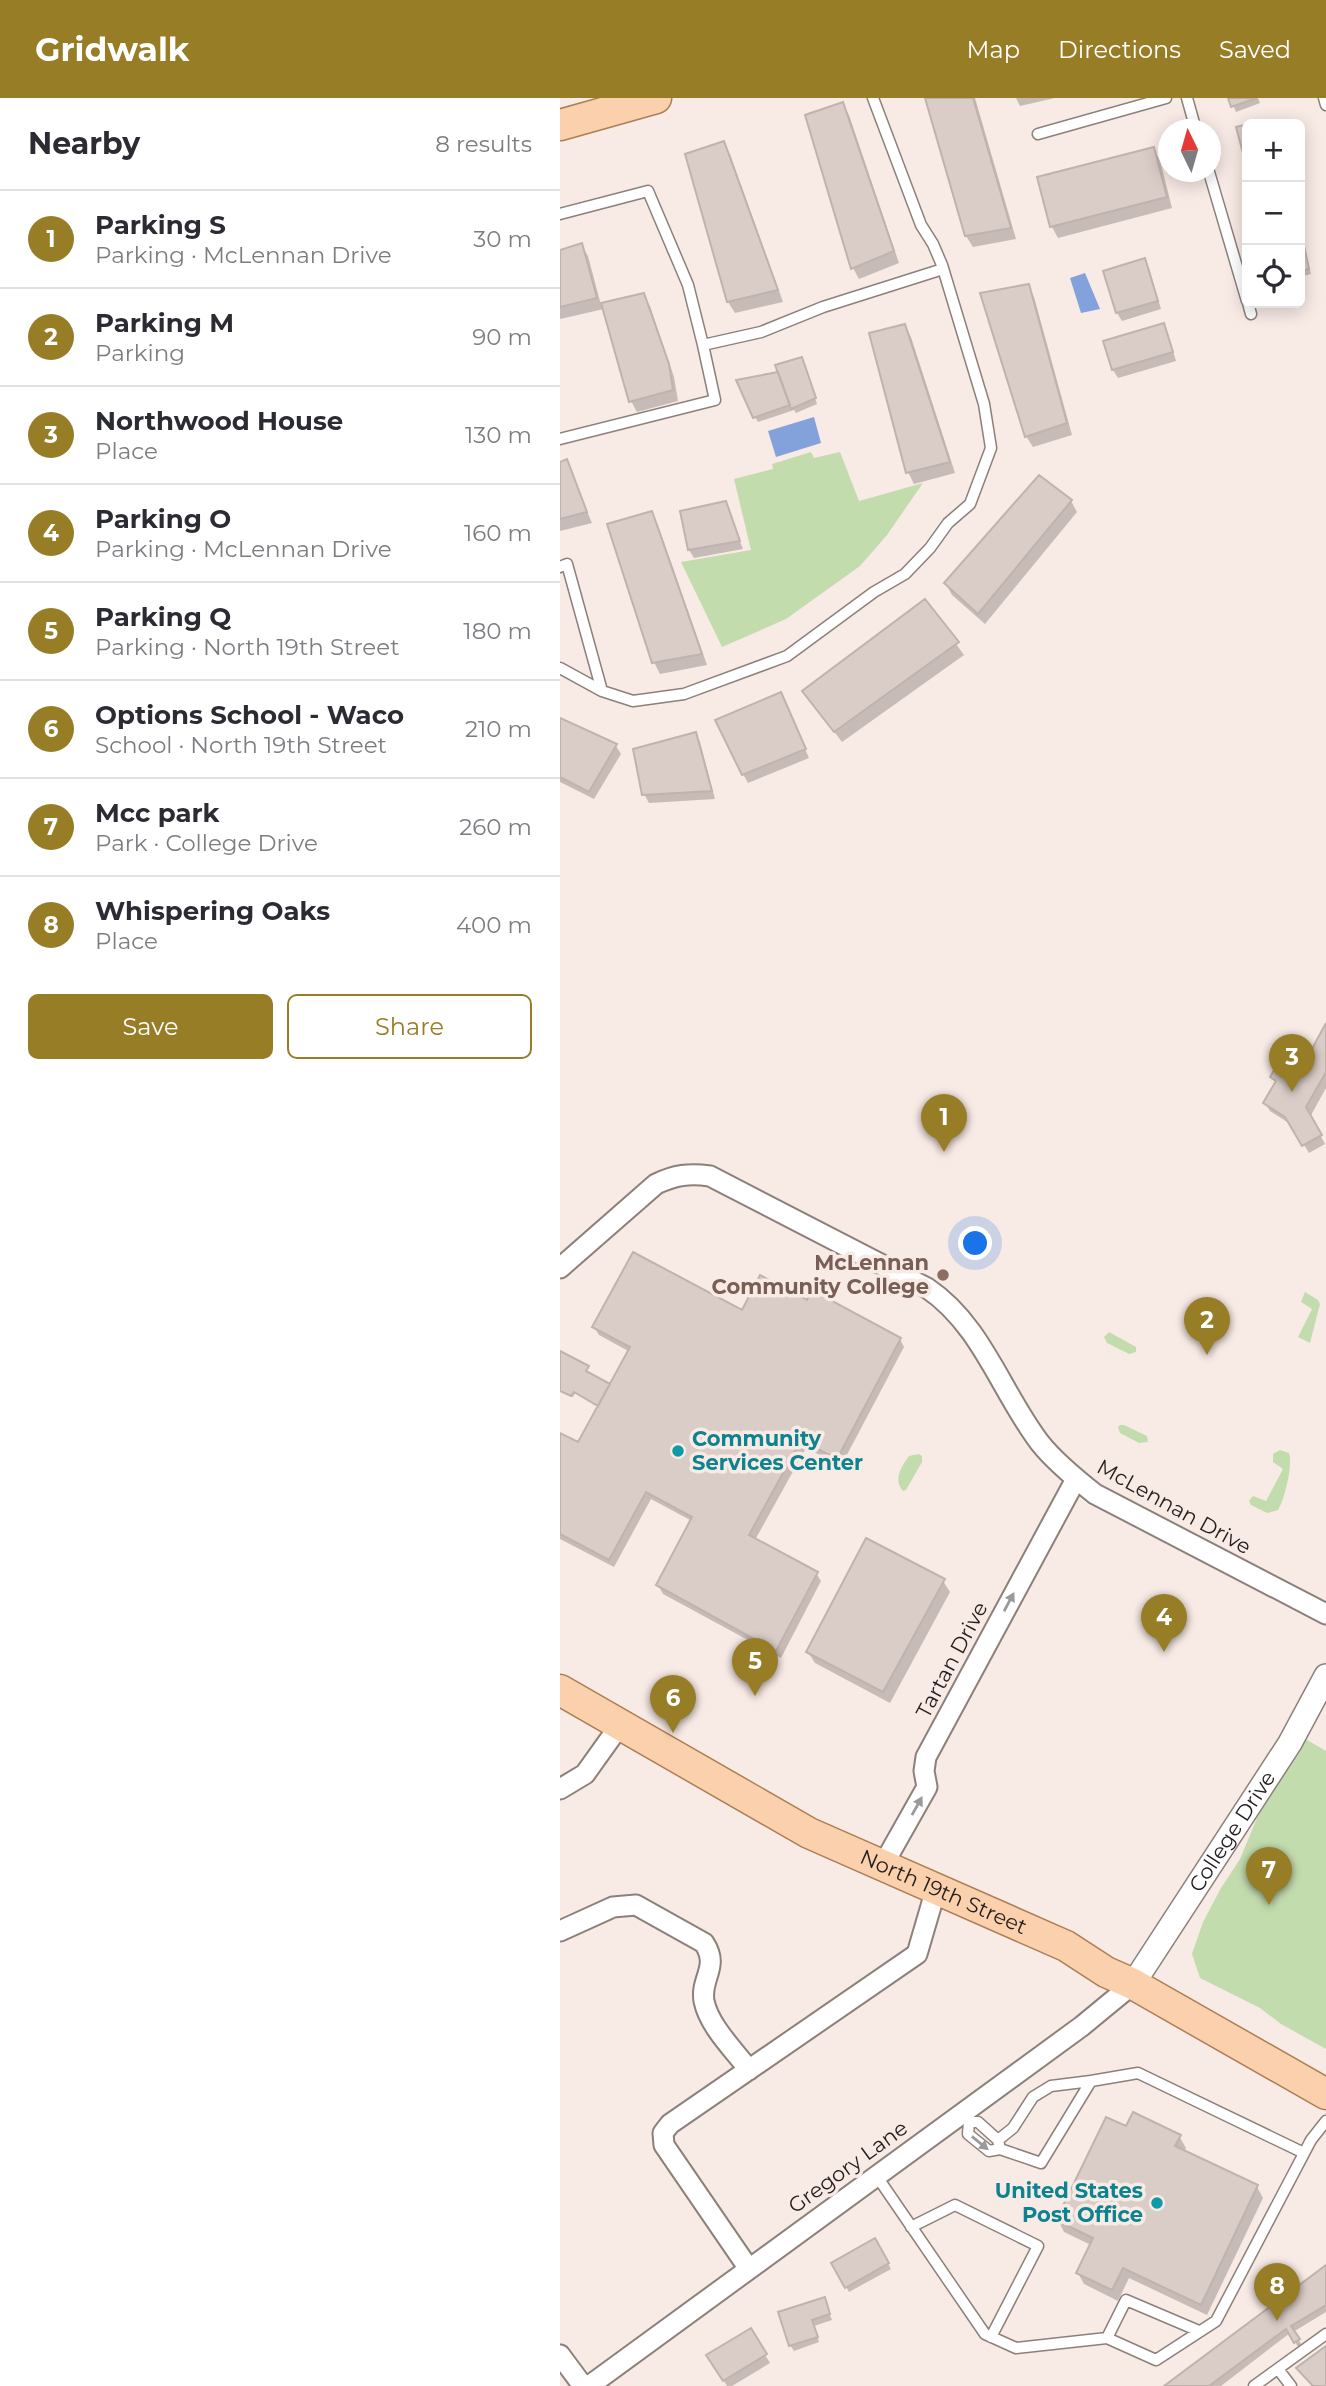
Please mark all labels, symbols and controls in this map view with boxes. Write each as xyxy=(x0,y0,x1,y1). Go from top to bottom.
text: Gridwalk xyxy=(35,29,189,69)
text: Map xyxy=(967,35,1020,64)
text: Directions xyxy=(1058,35,1181,64)
text: Saved xyxy=(1219,35,1291,64)
north arrow xyxy=(1158,119,1221,182)
map controls xyxy=(1242,119,1305,308)
button: + xyxy=(1242,119,1305,182)
text: Nearby xyxy=(28,125,140,162)
text: 8 results xyxy=(435,130,532,158)
button: − xyxy=(1242,182,1305,245)
text: Parking S xyxy=(95,209,226,241)
text: 1 xyxy=(46,225,56,253)
text: 30 m xyxy=(473,225,532,253)
text: Parking · McLennan Drive xyxy=(95,241,392,269)
button: locate xyxy=(1242,245,1305,308)
text: Parking M xyxy=(95,307,234,339)
text: 2 xyxy=(44,323,58,351)
text: 90 m xyxy=(472,323,532,351)
text: Parking xyxy=(95,339,185,367)
text: Northwood House xyxy=(95,405,343,437)
text: 3 xyxy=(44,421,58,449)
text: 130 m xyxy=(465,421,532,449)
text: Place xyxy=(95,437,158,465)
text: Parking O xyxy=(95,503,231,535)
text: 4 xyxy=(43,519,59,547)
text: 160 m xyxy=(464,519,532,547)
text: Parking · McLennan Drive xyxy=(95,535,392,563)
text: Parking Q xyxy=(95,601,231,633)
text: 5 xyxy=(44,617,58,645)
text: 180 m xyxy=(463,617,532,645)
text: Parking · North 19th Street xyxy=(95,633,399,661)
text: Options School - Waco xyxy=(95,699,404,731)
text: 6 xyxy=(44,715,58,743)
text: 210 m xyxy=(465,715,532,743)
text: School · North 19th Street xyxy=(95,731,387,759)
text: Mcc park xyxy=(95,797,220,829)
text: 7 xyxy=(44,813,58,841)
text: 260 m xyxy=(459,813,532,841)
text: Park · College Drive xyxy=(95,829,318,857)
text: Whispering Oaks xyxy=(95,895,330,927)
text: 8 xyxy=(43,911,59,939)
text: 400 m xyxy=(456,911,532,939)
text: Place xyxy=(95,927,158,955)
button: Save xyxy=(28,994,273,1059)
button: Share xyxy=(287,994,532,1059)
pin: 3 xyxy=(1269,1034,1315,1092)
pin: 1 xyxy=(921,1094,967,1152)
your location xyxy=(958,1226,992,1260)
place label: McLennan Community College xyxy=(712,1250,929,1299)
marker: McLennan Community College xyxy=(935,1267,951,1283)
pin: 2 xyxy=(1184,1297,1230,1355)
place label: Community Services Center xyxy=(692,1426,863,1475)
marker: Community Services Center xyxy=(670,1443,686,1459)
street label: McLennan Drive xyxy=(1093,1454,1256,1559)
one-way arrow xyxy=(1003,1592,1015,1612)
pin: 4 xyxy=(1141,1594,1187,1652)
street label: Tartan Drive xyxy=(911,1597,993,1722)
pin: 5 xyxy=(732,1638,778,1696)
pin: 6 xyxy=(650,1675,696,1733)
street label: College Drive xyxy=(1183,1766,1280,1896)
one-way arrow xyxy=(910,1796,923,1815)
street label: North 19th Street xyxy=(856,1844,1031,1939)
pin: 7 xyxy=(1246,1847,1292,1905)
street label: Gregory Lane xyxy=(783,2115,912,2218)
one-way arrow xyxy=(970,2136,988,2151)
place label: United States Post Office xyxy=(995,2178,1143,2227)
marker: United States Post Office xyxy=(1149,2195,1165,2211)
pin: 8 xyxy=(1254,2263,1300,2321)

